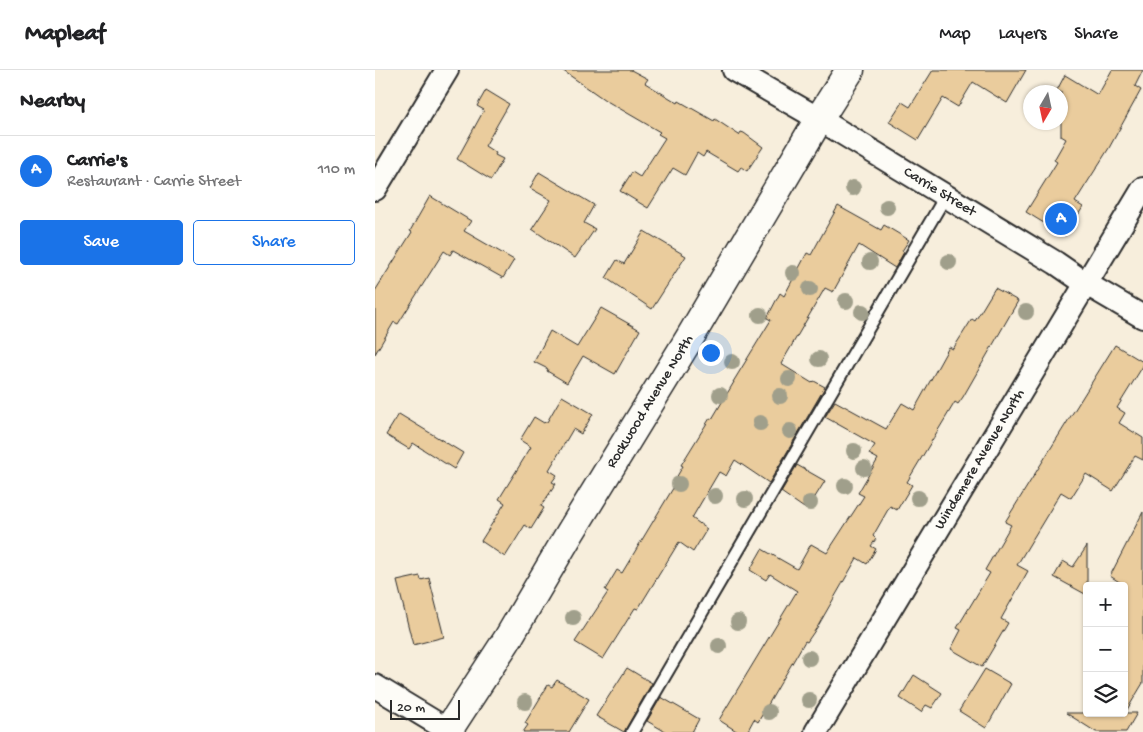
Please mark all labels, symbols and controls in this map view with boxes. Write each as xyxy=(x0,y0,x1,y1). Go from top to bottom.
text: Mapleaf xyxy=(25,20,105,49)
text: Map xyxy=(939,24,971,45)
text: Layers xyxy=(999,24,1046,45)
text: Share xyxy=(1074,24,1118,45)
north arrow xyxy=(1023,85,1068,130)
text: Nearby xyxy=(20,90,85,115)
text: Carrie's xyxy=(67,150,127,173)
text: A xyxy=(31,161,41,180)
text: 110 m xyxy=(318,161,355,180)
street label: Carrie Street xyxy=(900,163,981,222)
text: Restaurant · Carrie Street xyxy=(67,173,241,192)
pin: A xyxy=(1045,200,1077,238)
button: Save xyxy=(20,220,183,265)
button: Share xyxy=(193,220,355,265)
street label: Rockwood Avenue North xyxy=(603,332,698,472)
your location xyxy=(698,340,724,366)
street label: Windemere Avenue North xyxy=(931,386,1029,533)
map controls xyxy=(1083,582,1128,717)
button: + xyxy=(1083,582,1128,627)
button: − xyxy=(1083,627,1128,672)
button: layers xyxy=(1083,672,1128,717)
scale bar xyxy=(390,697,460,720)
text: 20 m xyxy=(397,700,425,717)

